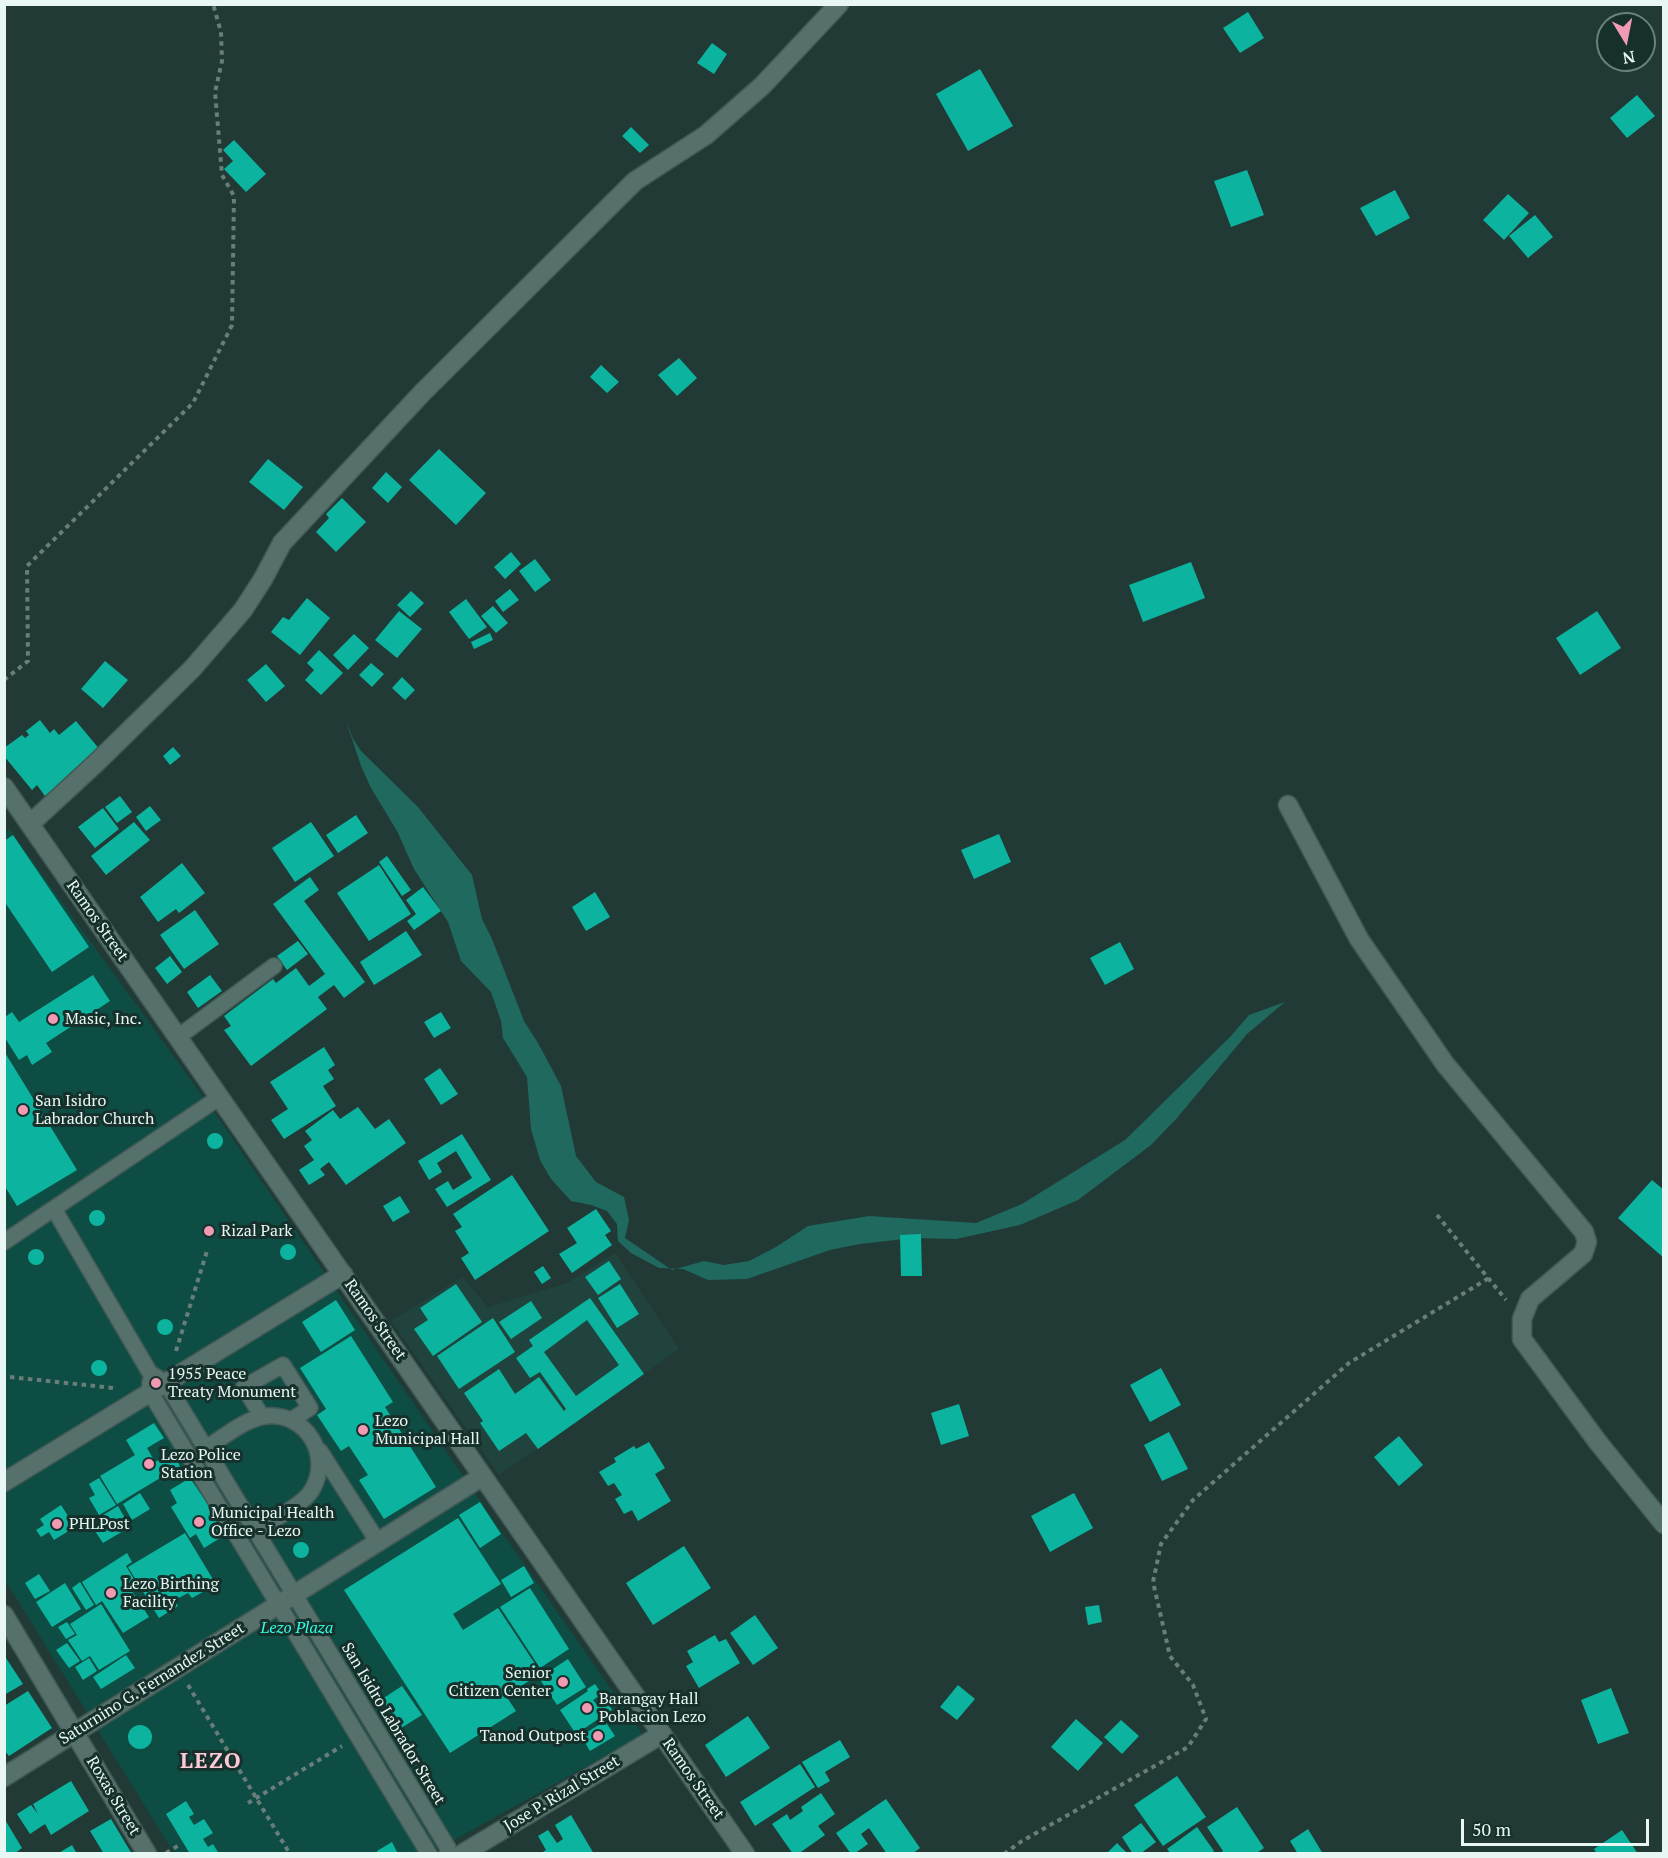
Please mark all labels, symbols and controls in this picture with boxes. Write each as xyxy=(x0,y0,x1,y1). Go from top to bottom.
north arrow xyxy=(1596,12,1656,72)
text: N xyxy=(1621,46,1637,70)
street label: Ramos Street xyxy=(62,877,132,965)
place label: Masic, Inc. xyxy=(65,1009,142,1029)
marker: Masic, Inc. xyxy=(46,1012,60,1026)
place label: San Isidro Labrador Church xyxy=(35,1091,154,1129)
marker: San Isidro Labrador Church xyxy=(16,1103,30,1117)
place label: Rizal Park xyxy=(221,1221,293,1241)
marker: Rizal Park xyxy=(202,1224,216,1238)
street label: Ramos Street xyxy=(340,1276,410,1364)
place label: 1955 Peace Treaty Monument xyxy=(168,1364,296,1402)
marker: 1955 Peace Treaty Monument xyxy=(149,1376,163,1390)
place label: Lezo Municipal Hall xyxy=(375,1411,480,1449)
marker: Lezo Municipal Hall xyxy=(356,1423,370,1437)
place label: Lezo Police Station xyxy=(161,1445,241,1483)
marker: Lezo Police Station xyxy=(142,1457,156,1471)
place label: Municipal Health Office - Lezo xyxy=(211,1503,334,1541)
place label: PHLPost xyxy=(69,1514,130,1534)
marker: Municipal Health Office - Lezo xyxy=(192,1515,206,1529)
marker: PHLPost xyxy=(50,1517,64,1531)
place label: Lezo Birthing Facility xyxy=(123,1574,219,1612)
marker: Lezo Birthing Facility xyxy=(104,1586,118,1600)
park label: Lezo Plaza xyxy=(261,1618,333,1638)
street label: Saturnino G. Fernandez Street xyxy=(56,1619,248,1749)
street label: San Isidro Labrador Street xyxy=(337,1640,449,1808)
place label: Senior Citizen Center xyxy=(448,1663,551,1701)
marker: Senior Citizen Center xyxy=(556,1675,570,1689)
place label: Barangay Hall Poblacion Lezo xyxy=(599,1689,706,1727)
marker: Barangay Hall Poblacion Lezo xyxy=(580,1701,594,1715)
place label: Tanod Outpost xyxy=(480,1726,586,1746)
marker: Tanod Outpost xyxy=(591,1729,605,1743)
street label: Ramos Street xyxy=(658,1735,728,1823)
district label: LEZO xyxy=(180,1749,242,1775)
street label: Jose P. Rizal Street xyxy=(501,1752,623,1836)
street label: Roxas Street xyxy=(82,1753,144,1839)
scale bar xyxy=(1464,1807,1652,1845)
text: 50 m xyxy=(1472,1817,1511,1841)

